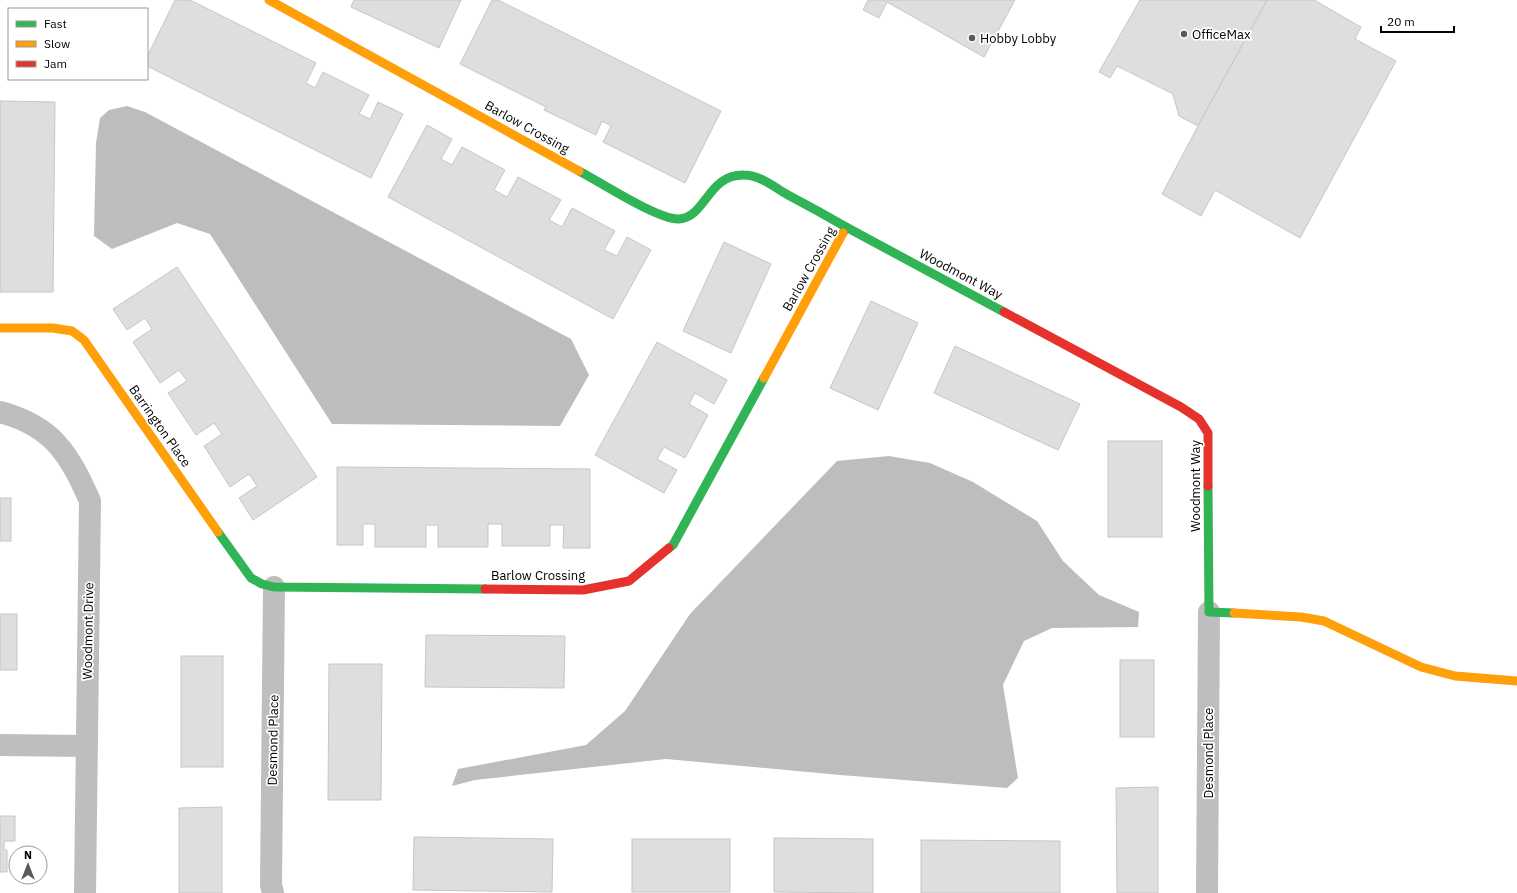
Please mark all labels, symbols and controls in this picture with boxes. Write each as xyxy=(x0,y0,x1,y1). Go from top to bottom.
legend xyxy=(8,8,148,80)
scale bar xyxy=(1381,8,1454,34)
text: 20 m xyxy=(1387,14,1415,29)
text: Fast xyxy=(44,16,67,31)
place label: OfficeMax xyxy=(1192,26,1251,43)
marker: OfficeMax xyxy=(1179,29,1189,39)
place label: Hobby Lobby xyxy=(980,30,1057,47)
marker: Hobby Lobby xyxy=(967,33,977,43)
text: Slow xyxy=(44,36,70,51)
text: Jam xyxy=(44,56,67,71)
street label: Barlow Crossing xyxy=(482,97,572,157)
street label: Barlow Crossing xyxy=(779,224,839,314)
street label: Woodmont Way xyxy=(916,245,1006,303)
street label: Barrington Place xyxy=(125,382,195,470)
street label: Woodmont Way xyxy=(1187,440,1204,532)
street label: Barlow Crossing xyxy=(491,567,585,584)
street label: Woodmont Drive xyxy=(79,582,97,680)
street label: Desmond Place xyxy=(264,694,282,786)
street label: Desmond Place xyxy=(1200,708,1217,798)
north arrow xyxy=(8,845,48,885)
text: N xyxy=(24,848,32,862)

